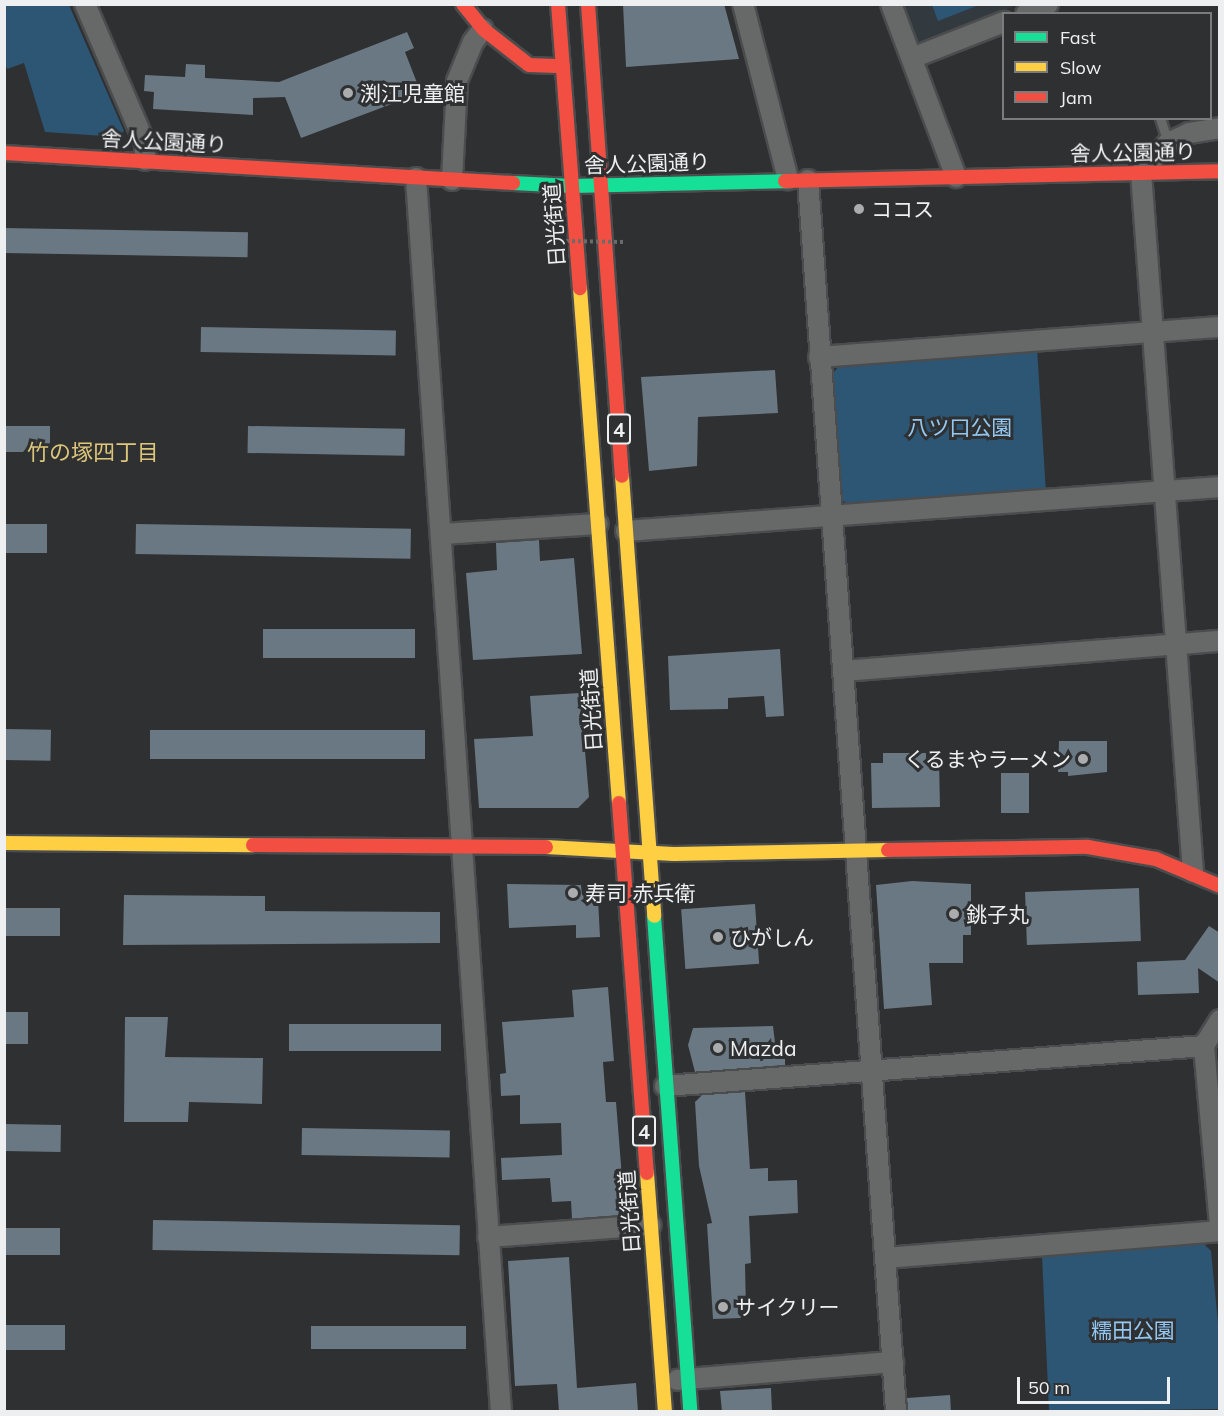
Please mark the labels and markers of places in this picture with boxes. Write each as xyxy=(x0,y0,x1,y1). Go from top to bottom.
place label: 渕江児童館 xyxy=(360,80,465,106)
marker: 渕江児童館 xyxy=(341,86,355,100)
place label: ココス xyxy=(871,196,934,222)
marker: ココス xyxy=(852,202,866,216)
place label: くるまやラーメン xyxy=(903,746,1071,772)
marker: くるまやラーメン xyxy=(1076,752,1090,766)
place label: 寿司 赤兵衛 xyxy=(585,880,695,906)
marker: 寿司 赤兵衛 xyxy=(566,886,580,900)
place label: 銚子丸 xyxy=(966,901,1029,927)
marker: 銚子丸 xyxy=(947,907,961,921)
place label: ひがしん xyxy=(730,924,814,950)
marker: ひがしん xyxy=(711,930,725,944)
place label: Mazda xyxy=(730,1035,797,1061)
marker: Mazda xyxy=(711,1041,725,1055)
place label: サイクリー xyxy=(735,1294,840,1320)
marker: サイクリー xyxy=(716,1300,730,1314)

